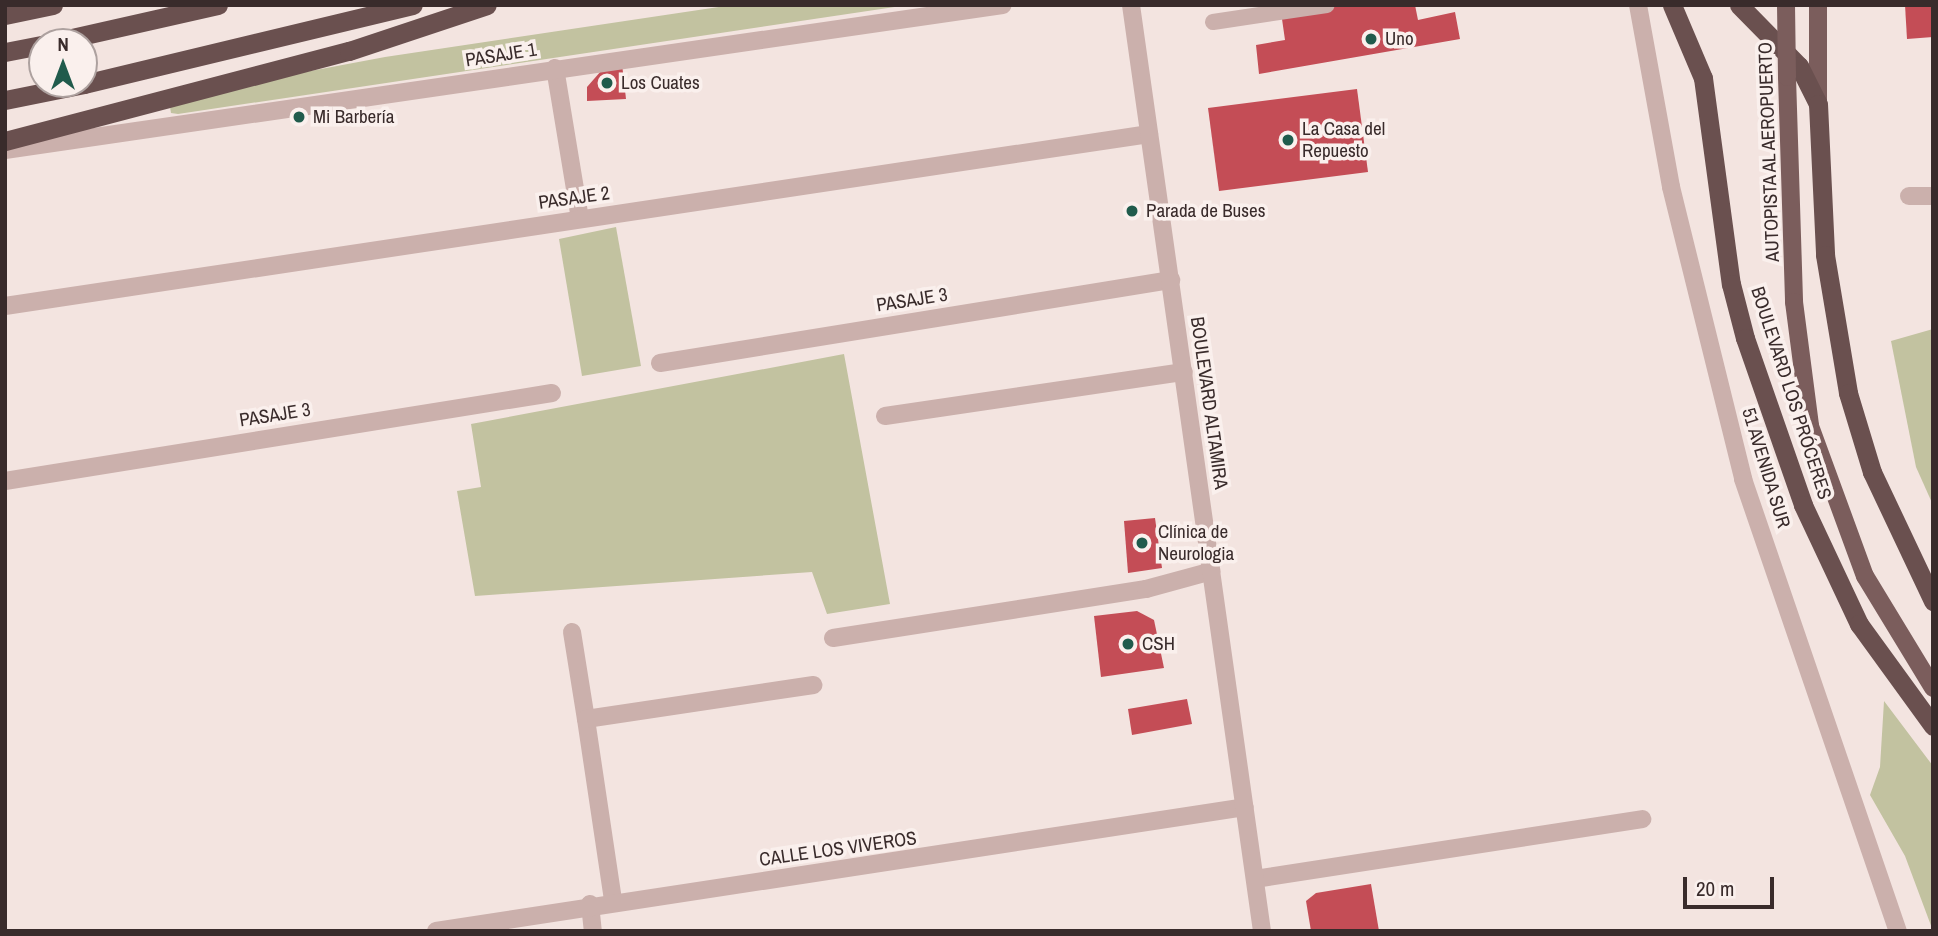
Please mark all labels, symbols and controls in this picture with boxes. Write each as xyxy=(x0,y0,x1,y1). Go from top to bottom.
north arrow xyxy=(28,28,98,98)
place label: Uno xyxy=(1385,28,1414,50)
text: N xyxy=(57,31,69,57)
marker: Uno xyxy=(1363,31,1379,47)
street label: PASAJE 1 xyxy=(464,38,538,72)
street label: AUTOPISTA AL AEROPUERTO xyxy=(1754,40,1784,264)
place label: Los Cuates xyxy=(621,72,700,94)
marker: Los Cuates xyxy=(599,75,615,91)
place label: Mi Barbería xyxy=(313,106,394,128)
marker: Mi Barbería xyxy=(291,109,307,125)
place label: La Casa del Repuesto xyxy=(1302,118,1385,162)
marker: La Casa del Repuesto xyxy=(1280,132,1296,148)
street label: PASAJE 2 xyxy=(537,182,611,214)
place label: Parada de Buses xyxy=(1146,200,1266,222)
marker: Parada de Buses xyxy=(1124,203,1140,219)
street label: PASAJE 3 xyxy=(875,283,949,317)
street label: BOULEVARD LOS PRÓCERES xyxy=(1746,284,1836,502)
street label: BOULEVARD ALTAMIRA xyxy=(1186,315,1232,491)
street label: PASAJE 3 xyxy=(238,398,312,432)
street label: 51 AVENIDA SUR xyxy=(1737,404,1795,532)
place label: Clínica de Neurologia xyxy=(1158,521,1234,565)
marker: Clínica de Neurologia xyxy=(1132,533,1152,553)
place label: CSH xyxy=(1142,633,1175,655)
marker: CSH xyxy=(1120,636,1136,652)
street label: CALLE LOS VIVEROS xyxy=(758,827,918,871)
scale bar xyxy=(1686,862,1777,906)
text: 20 m xyxy=(1696,874,1734,903)

